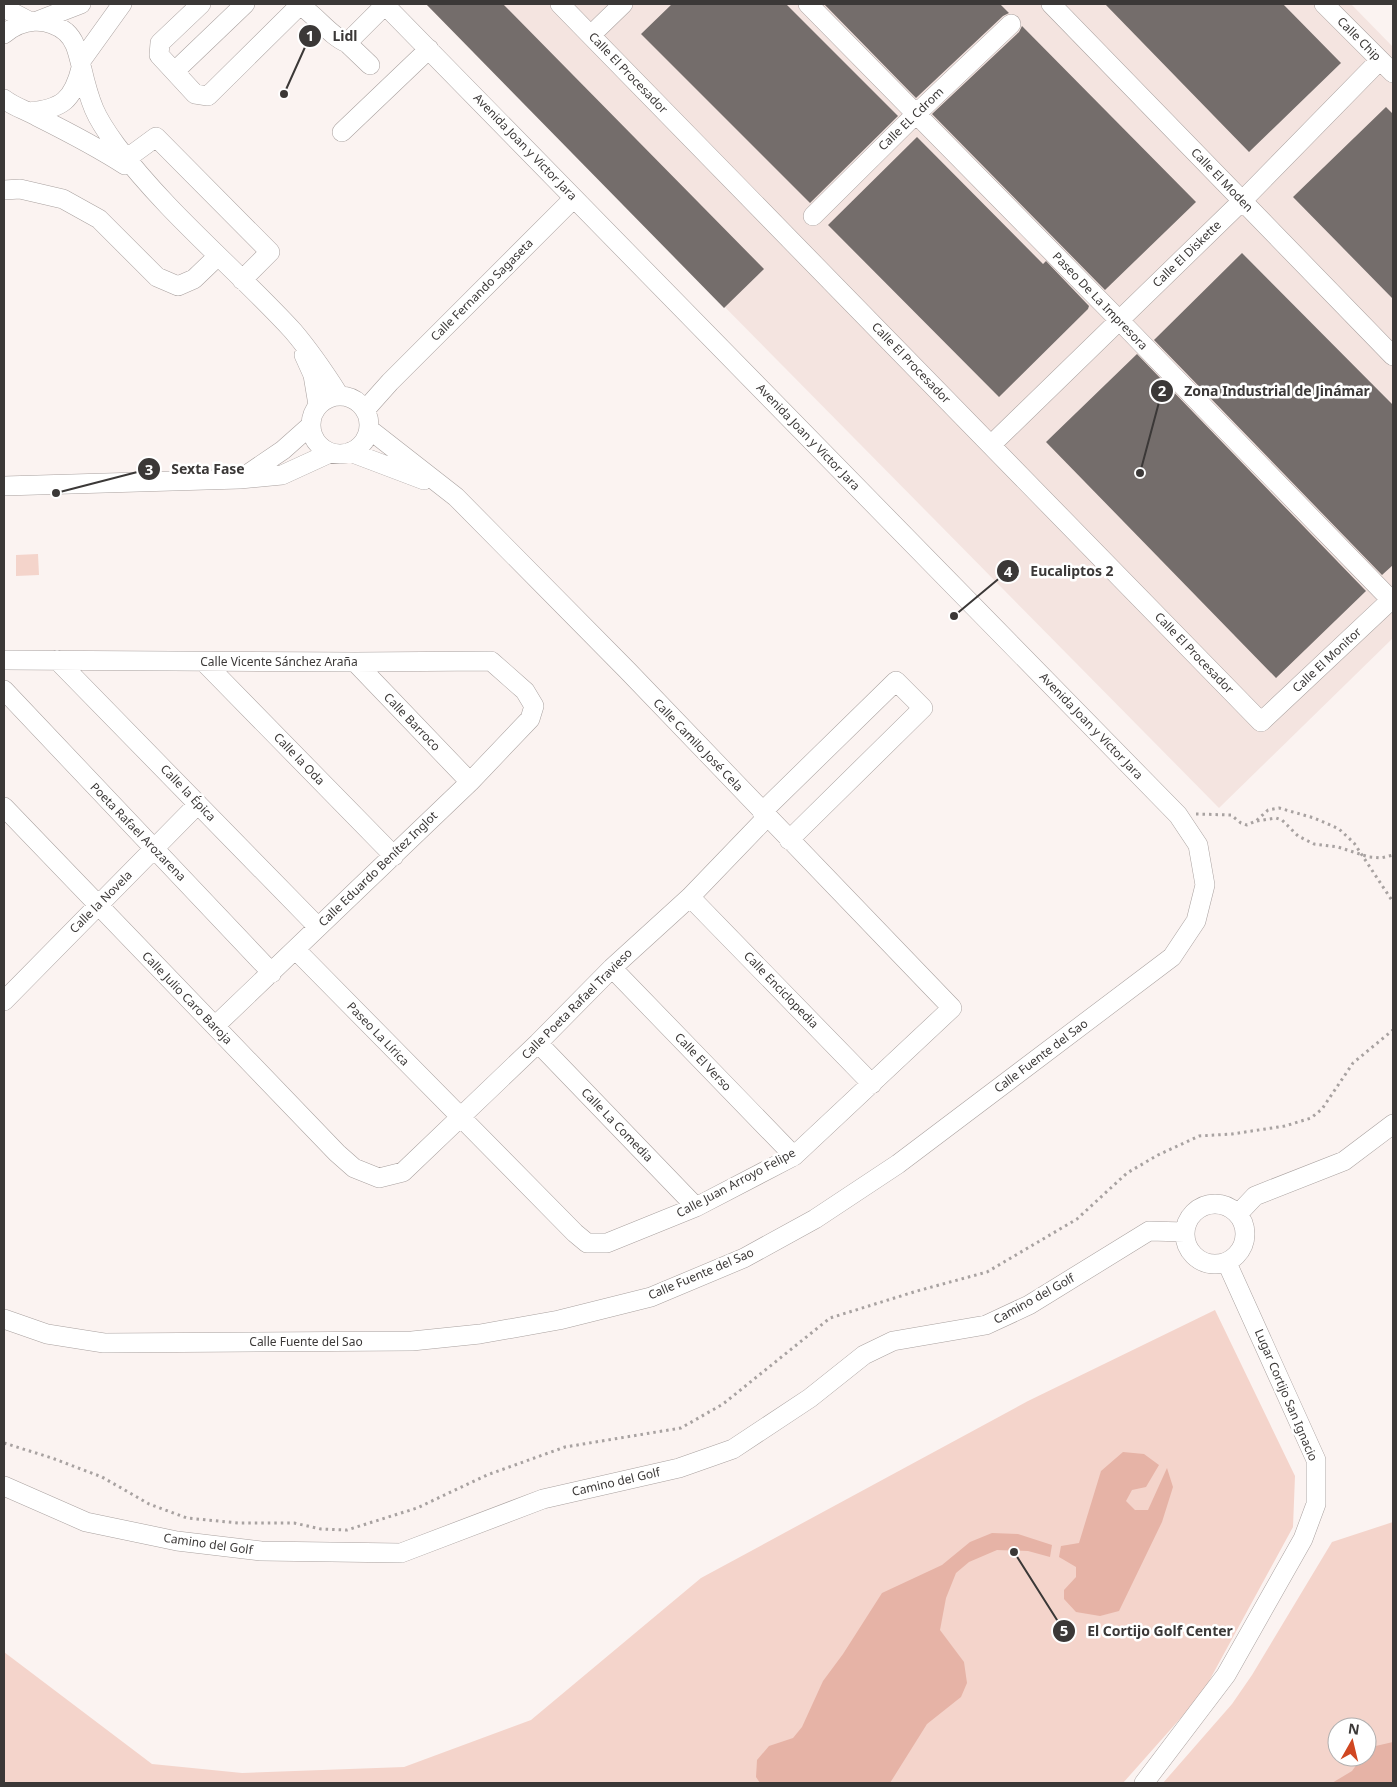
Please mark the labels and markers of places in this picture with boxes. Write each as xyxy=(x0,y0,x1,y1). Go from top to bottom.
callout: Lidl xyxy=(297,21,367,50)
callout: Zona Industrial de Jinámar xyxy=(1149,376,1380,405)
callout: Sexta Fase xyxy=(137,455,255,484)
callout: Eucaliptos 2 xyxy=(995,557,1123,586)
callout: El Cortijo Golf Center xyxy=(1052,1617,1243,1646)

